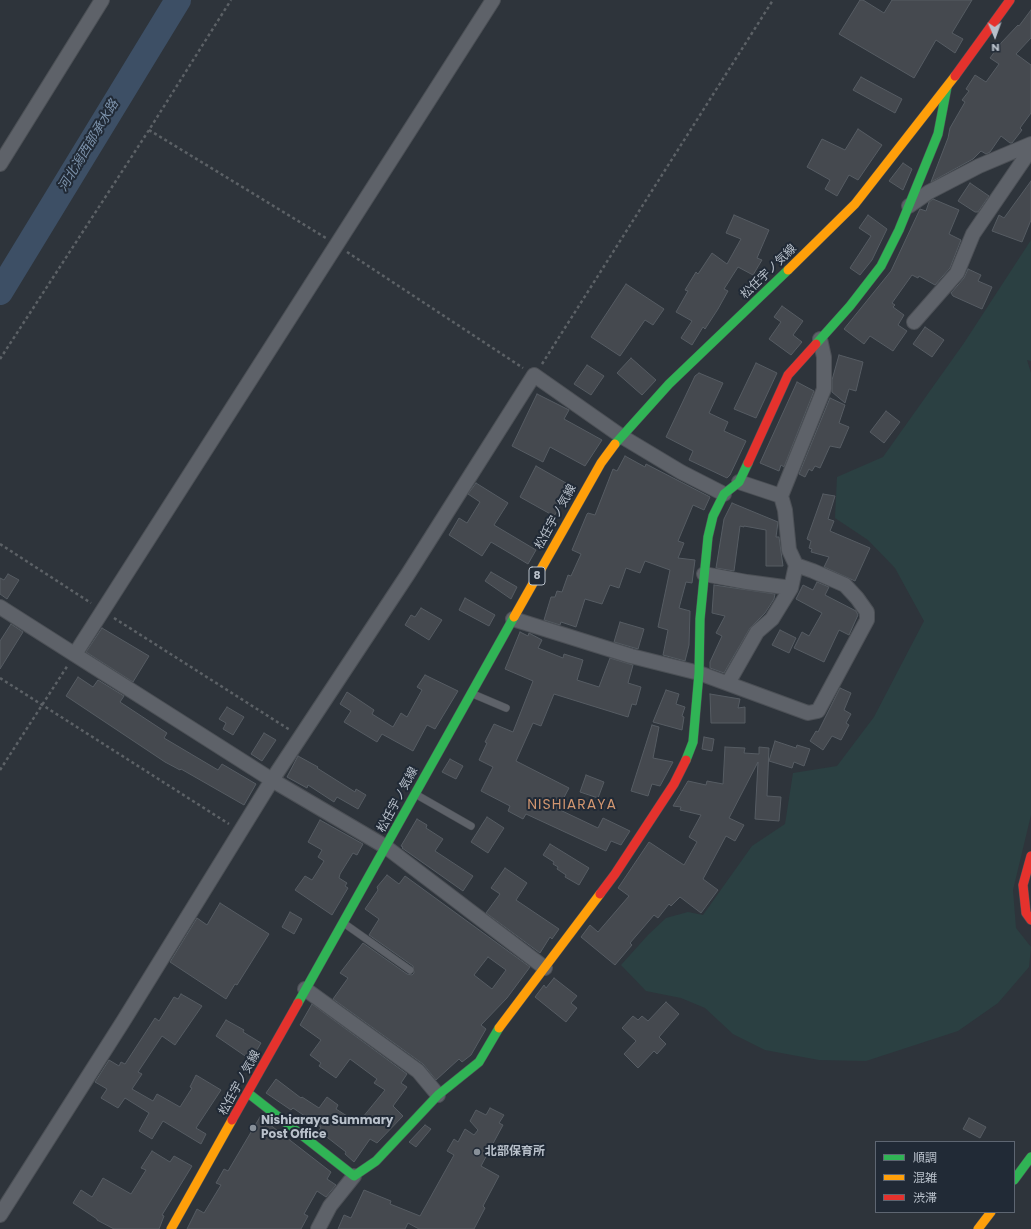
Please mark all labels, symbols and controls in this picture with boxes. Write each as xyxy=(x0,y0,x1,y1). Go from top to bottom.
north arrow xyxy=(975,16,1015,56)
text: N xyxy=(991,40,1000,56)
water label: 河北潟西部承水路 xyxy=(56,97,122,195)
street label: 松任宇ノ気線 xyxy=(738,242,800,302)
street label: 松任宇ノ気線 xyxy=(532,482,580,552)
road number: 8 xyxy=(529,567,545,585)
street label: 松任宇ノ気線 xyxy=(375,765,421,835)
district label: NISHIARAYA xyxy=(527,797,617,813)
street label: 松任宇ノ気線 xyxy=(216,1048,264,1118)
place label: Nishiaraya Summary Post Office xyxy=(261,1114,393,1142)
marker: Nishiaraya Summary Post Office xyxy=(248,1123,258,1133)
legend xyxy=(875,1141,1015,1213)
place label: 北部保育所 xyxy=(485,1145,545,1159)
marker: 北部保育所 xyxy=(472,1147,482,1157)
text: 順調 xyxy=(913,1149,937,1166)
text: 混雑 xyxy=(913,1169,937,1186)
text: 渋滞 xyxy=(913,1189,937,1206)

